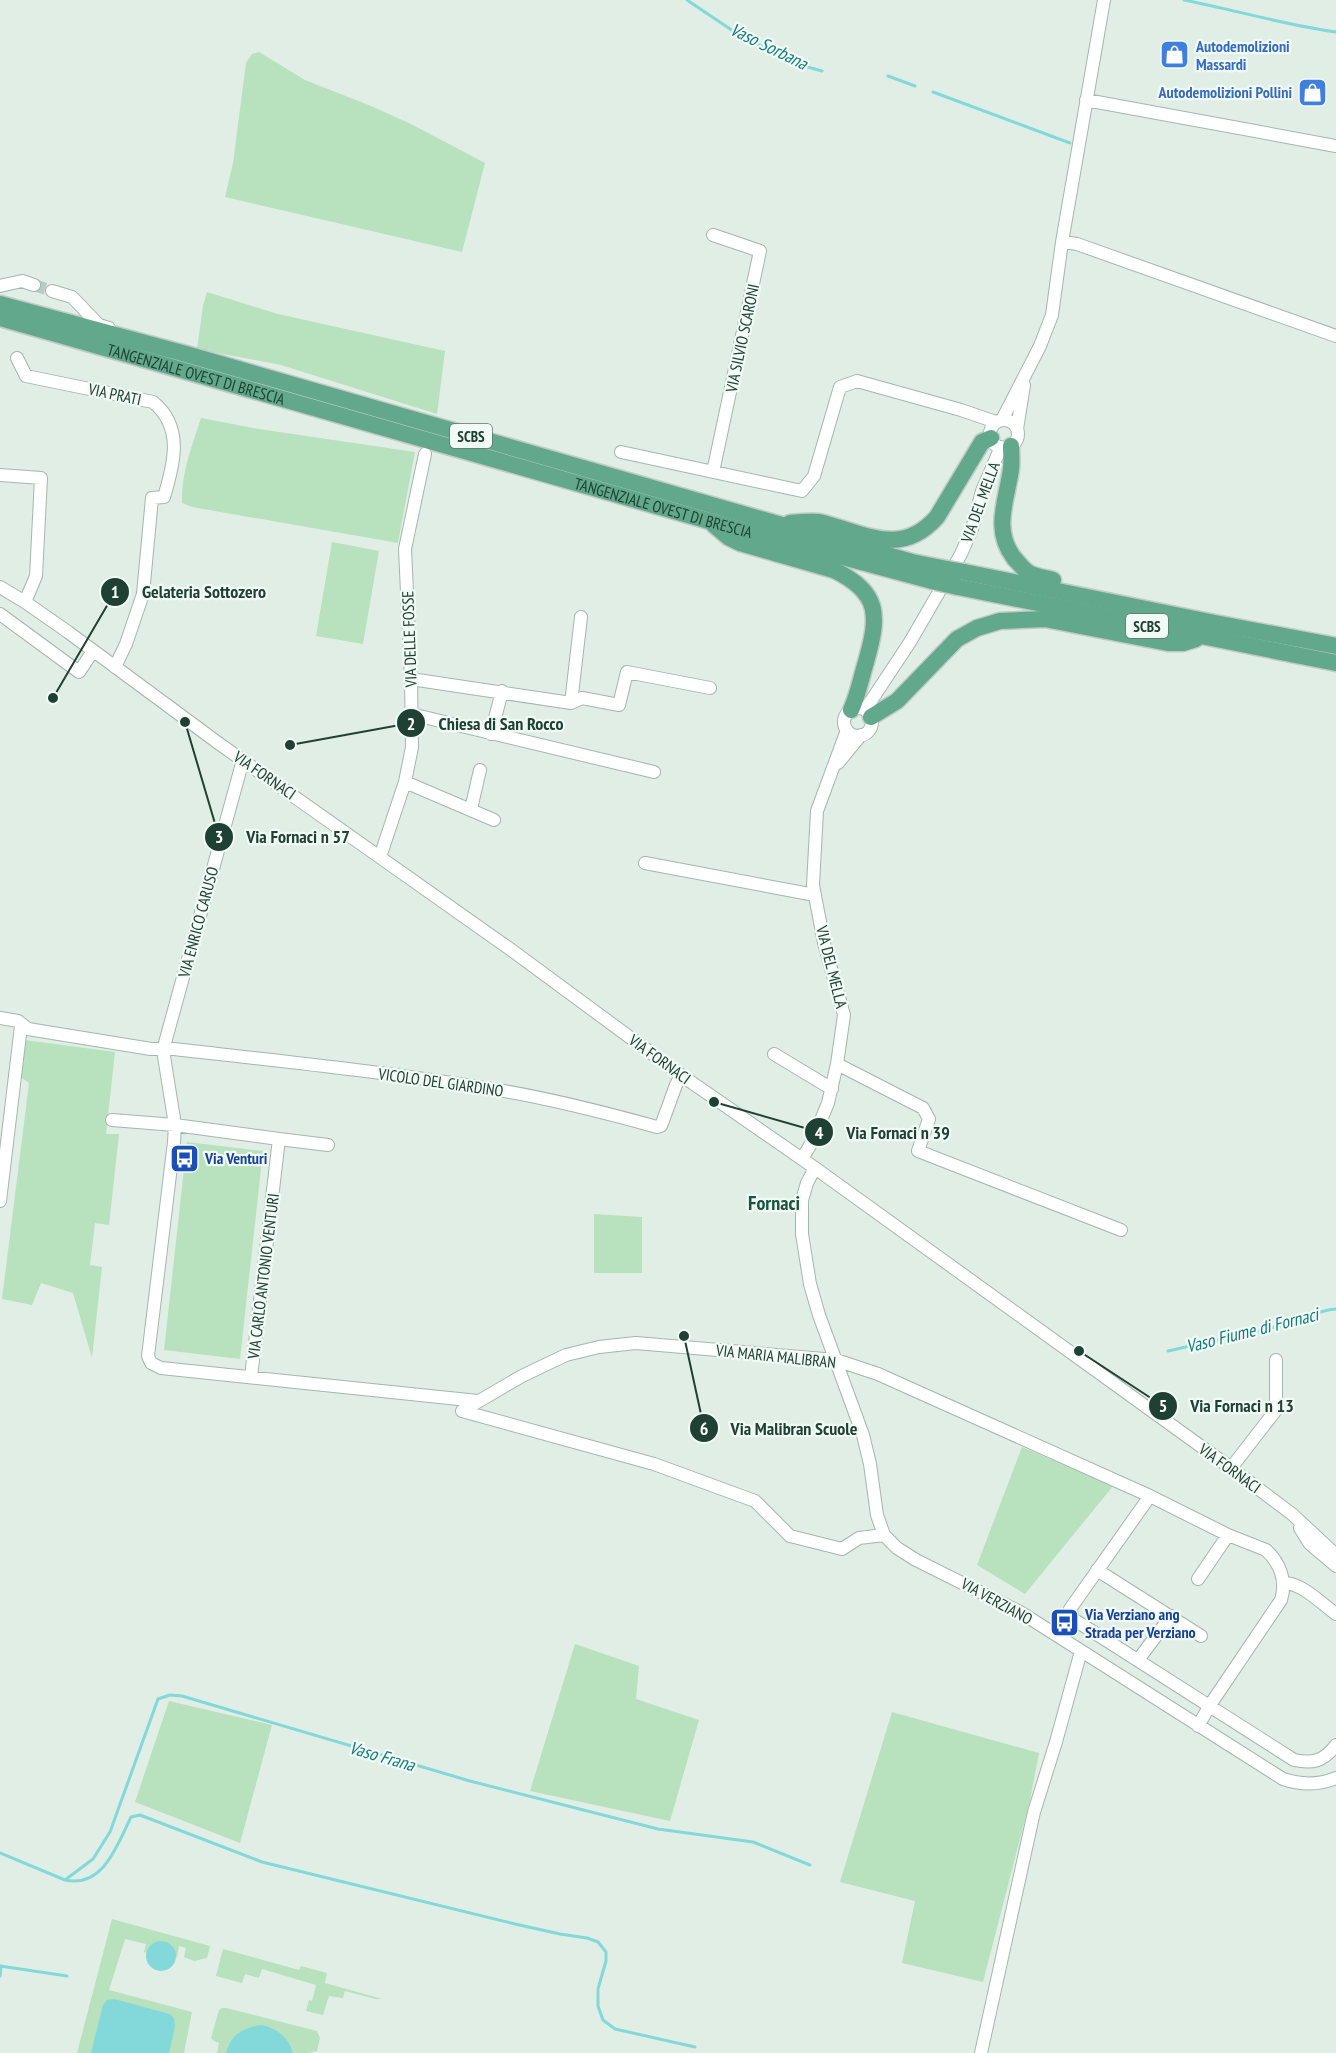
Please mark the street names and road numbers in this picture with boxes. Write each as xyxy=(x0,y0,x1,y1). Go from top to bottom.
street label: VIA SILVIO SCARONI xyxy=(721,282,763,395)
street label: TANGENZIALE OVEST DI BRESCIA xyxy=(105,339,288,409)
street label: VIA PRATI xyxy=(86,378,143,409)
road number: SCBS xyxy=(450,424,492,448)
street label: VIA DEL MELLA xyxy=(956,459,1004,546)
street label: TANGENZIALE OVEST DI BRESCIA xyxy=(572,473,755,542)
street label: VIA DELLE FOSSE xyxy=(397,590,421,688)
road number: SCBS xyxy=(1126,614,1168,638)
street label: VIA FORNACI xyxy=(229,746,300,804)
street label: VIA ENRICO CARUSO xyxy=(173,864,222,980)
street label: VIA DEL MELLA xyxy=(812,923,852,1011)
street label: VIA FORNACI xyxy=(624,1029,695,1088)
street label: VICOLO DEL GIARDINO xyxy=(376,1063,505,1101)
street label: VIA CARLO ANTONIO VENTURI xyxy=(243,1192,283,1361)
street label: VIA MARIA MALIBRAN xyxy=(714,1340,837,1372)
street label: VIA FORNACI xyxy=(1194,1438,1265,1497)
street label: VIA VERZIANO xyxy=(957,1573,1036,1629)

